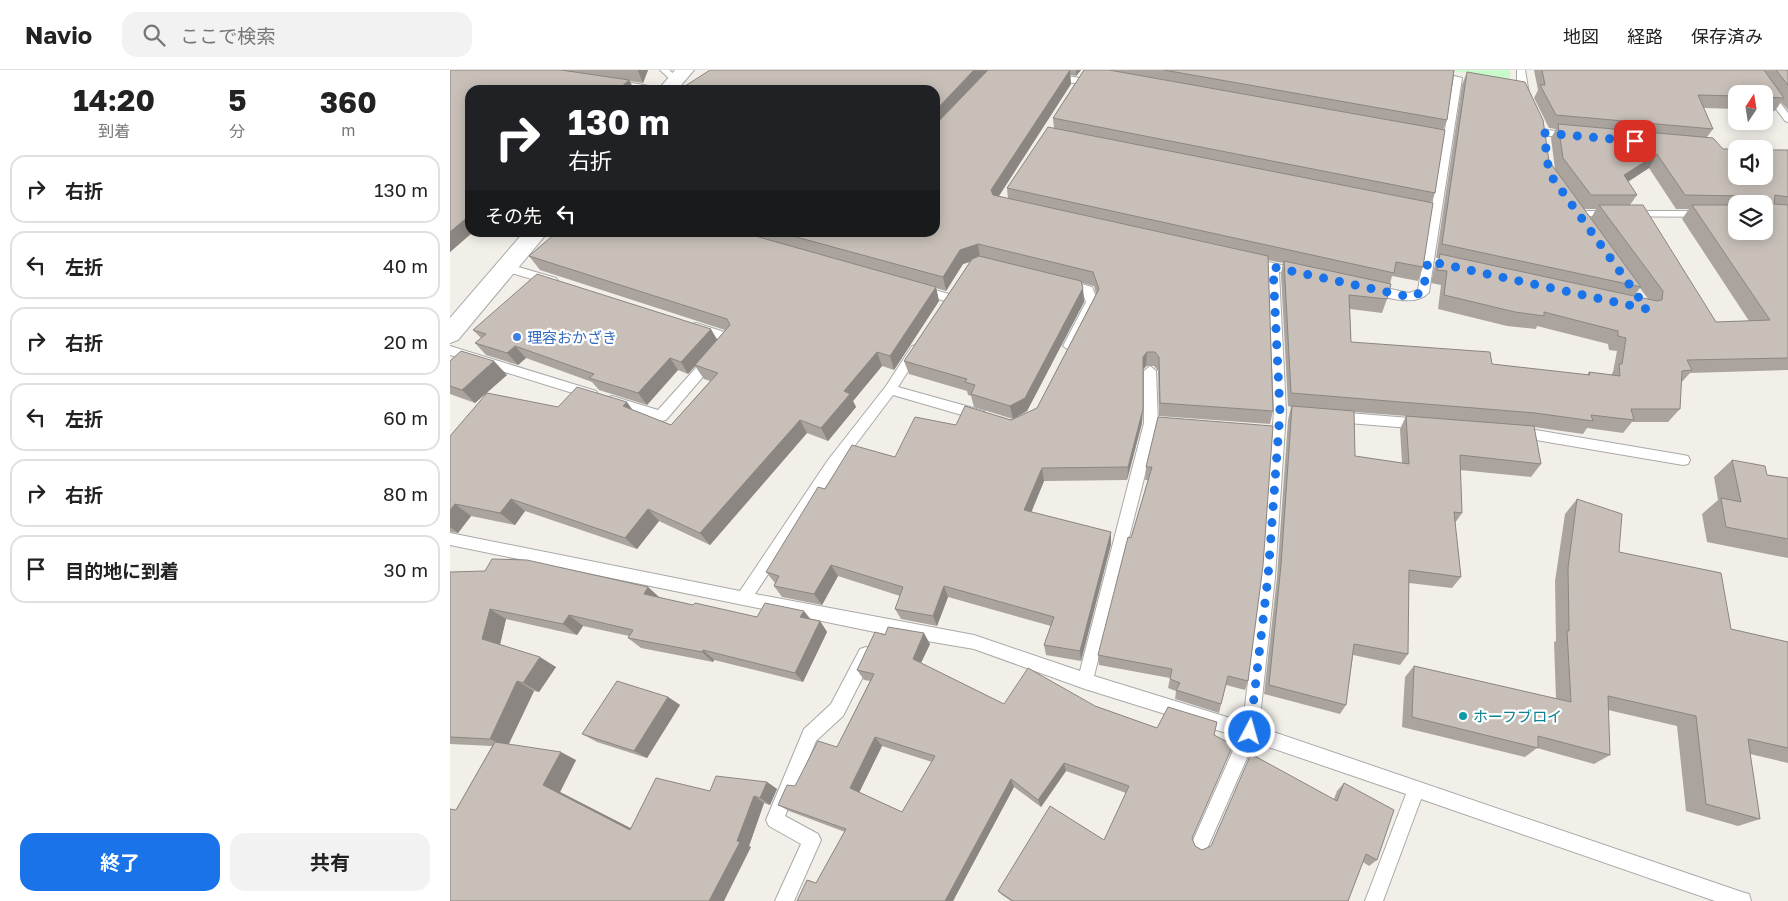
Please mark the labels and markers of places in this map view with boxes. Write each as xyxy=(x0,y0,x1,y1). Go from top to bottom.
pin xyxy=(1614,120,1656,162)
place label: 理容おかざき xyxy=(527,328,617,346)
marker: 理容おかざき xyxy=(511,331,523,343)
place label: ホーフブロイ xyxy=(1473,707,1562,725)
marker: ホーフブロイ xyxy=(1457,710,1469,722)

